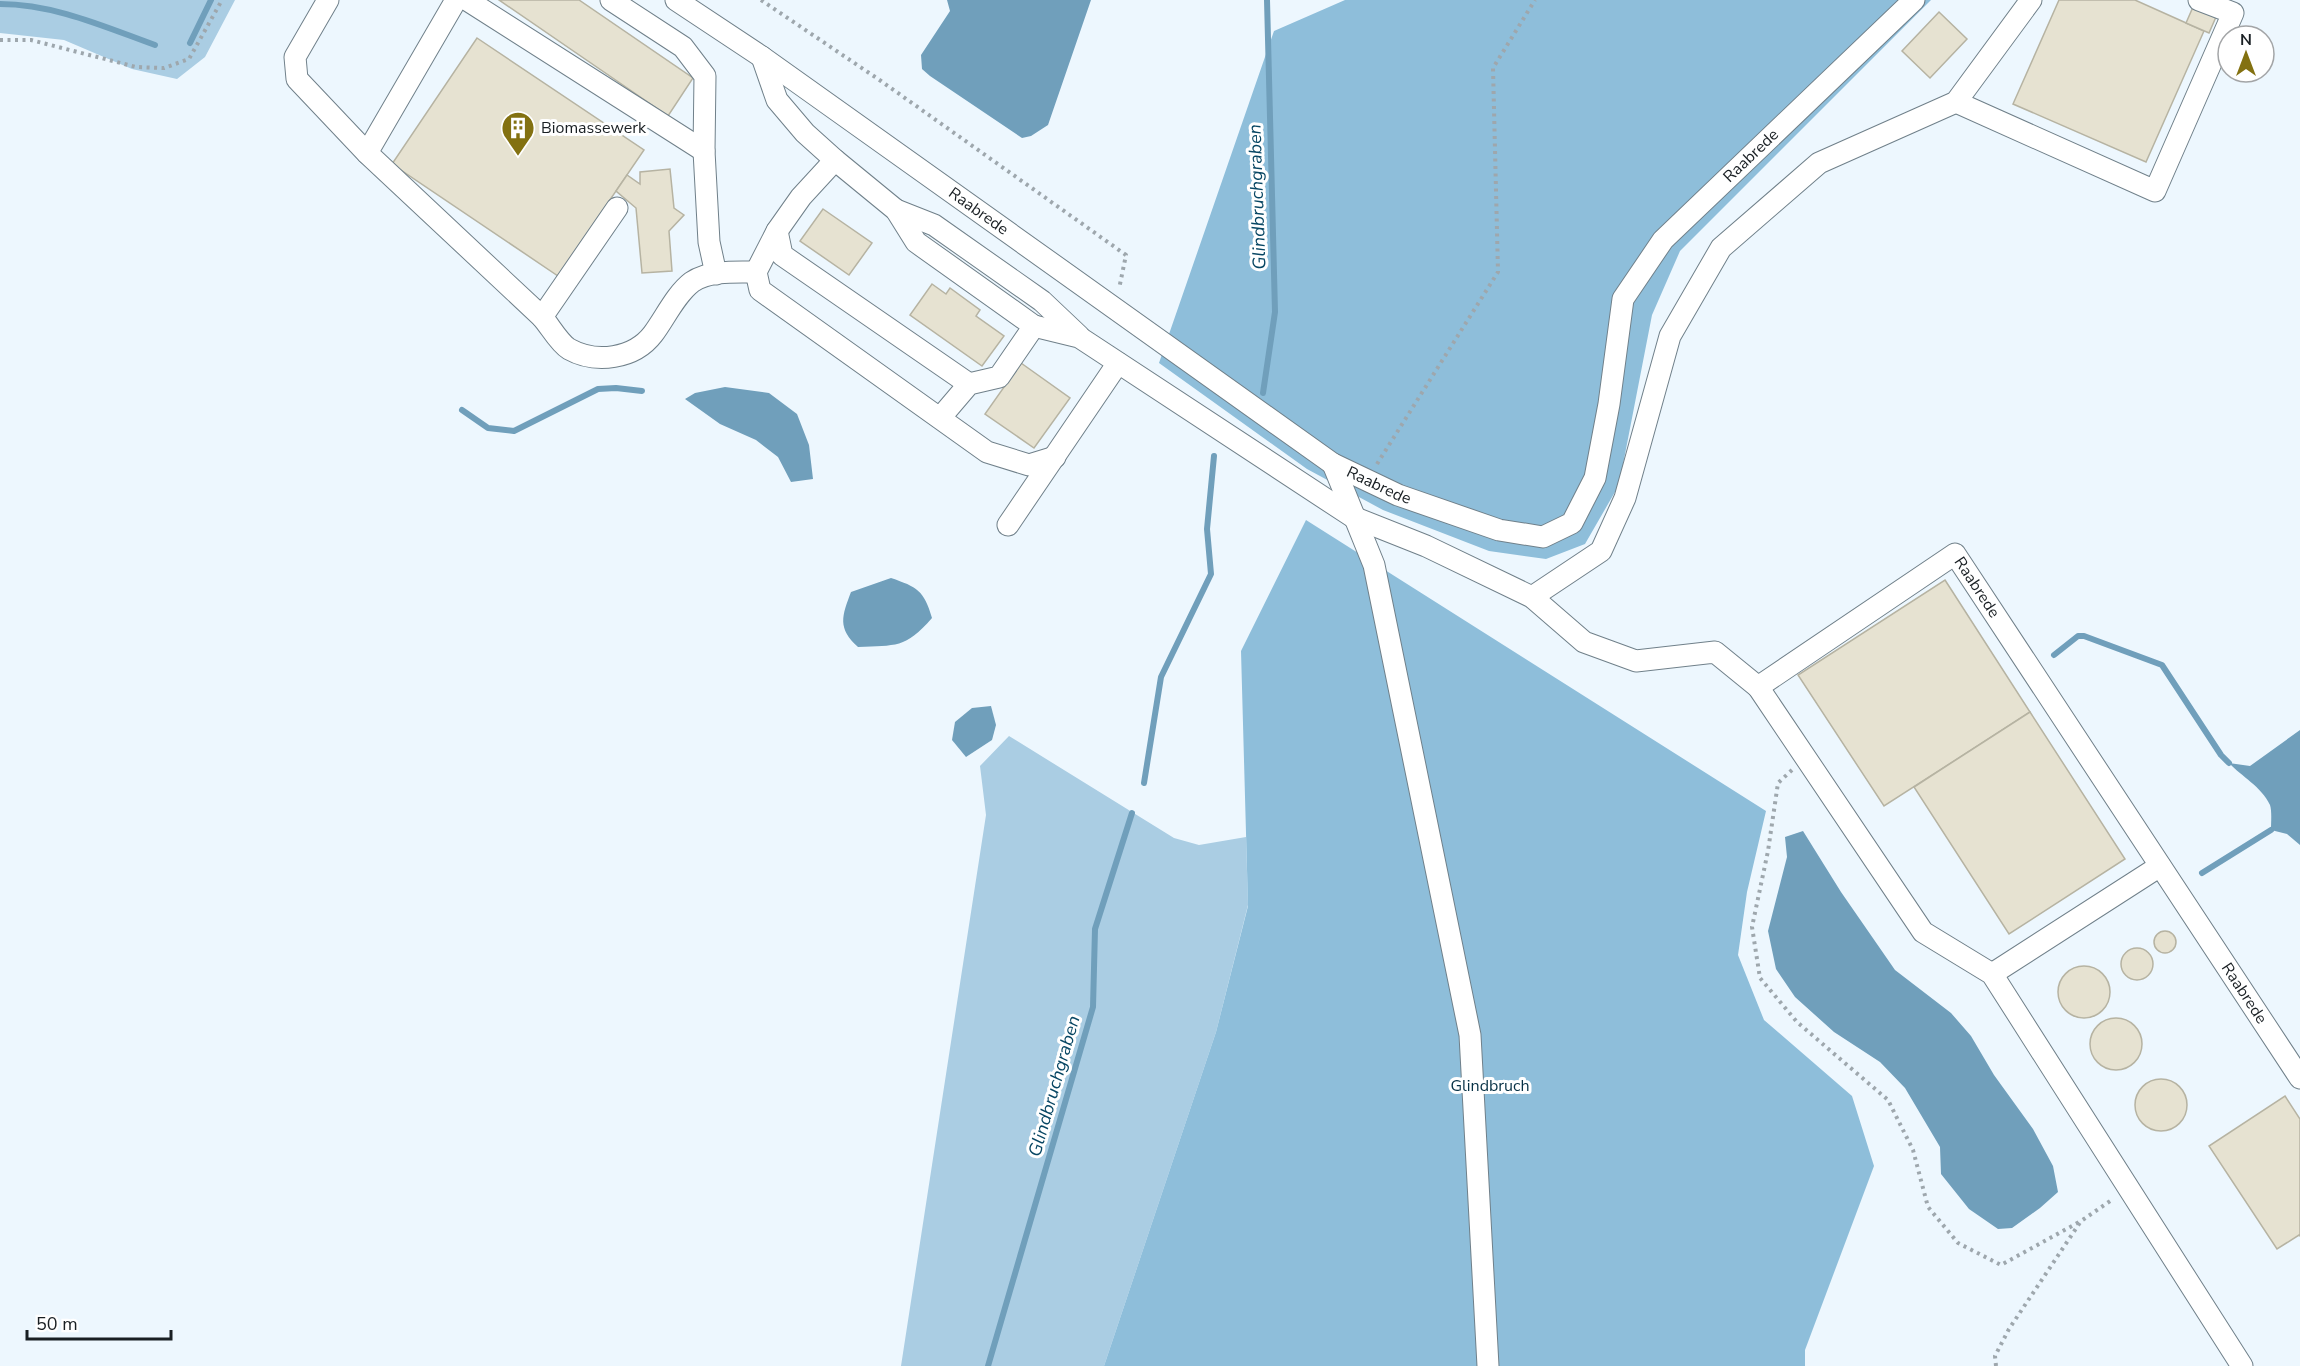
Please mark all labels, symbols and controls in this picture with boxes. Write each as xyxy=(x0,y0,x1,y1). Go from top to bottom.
north arrow xyxy=(2216,24,2276,84)
text: N xyxy=(2240,29,2252,51)
building icon: Biomassewerk xyxy=(500,110,536,157)
place label: Biomassewerk xyxy=(541,117,647,139)
water label: Glindbruchgraben xyxy=(1242,124,1272,270)
street label: Raabrede xyxy=(1719,124,1784,188)
street label: Raabrede xyxy=(944,182,1013,240)
street label: Raabrede xyxy=(1343,461,1414,510)
street label: Raabrede xyxy=(1949,552,2005,622)
street label: Raabrede xyxy=(2216,958,2272,1028)
water label: Glindbruchgraben xyxy=(1022,1013,1086,1159)
park label: Glindbruch xyxy=(1450,1075,1530,1097)
scale bar xyxy=(27,1303,171,1341)
text: 50 m xyxy=(36,1312,78,1336)

